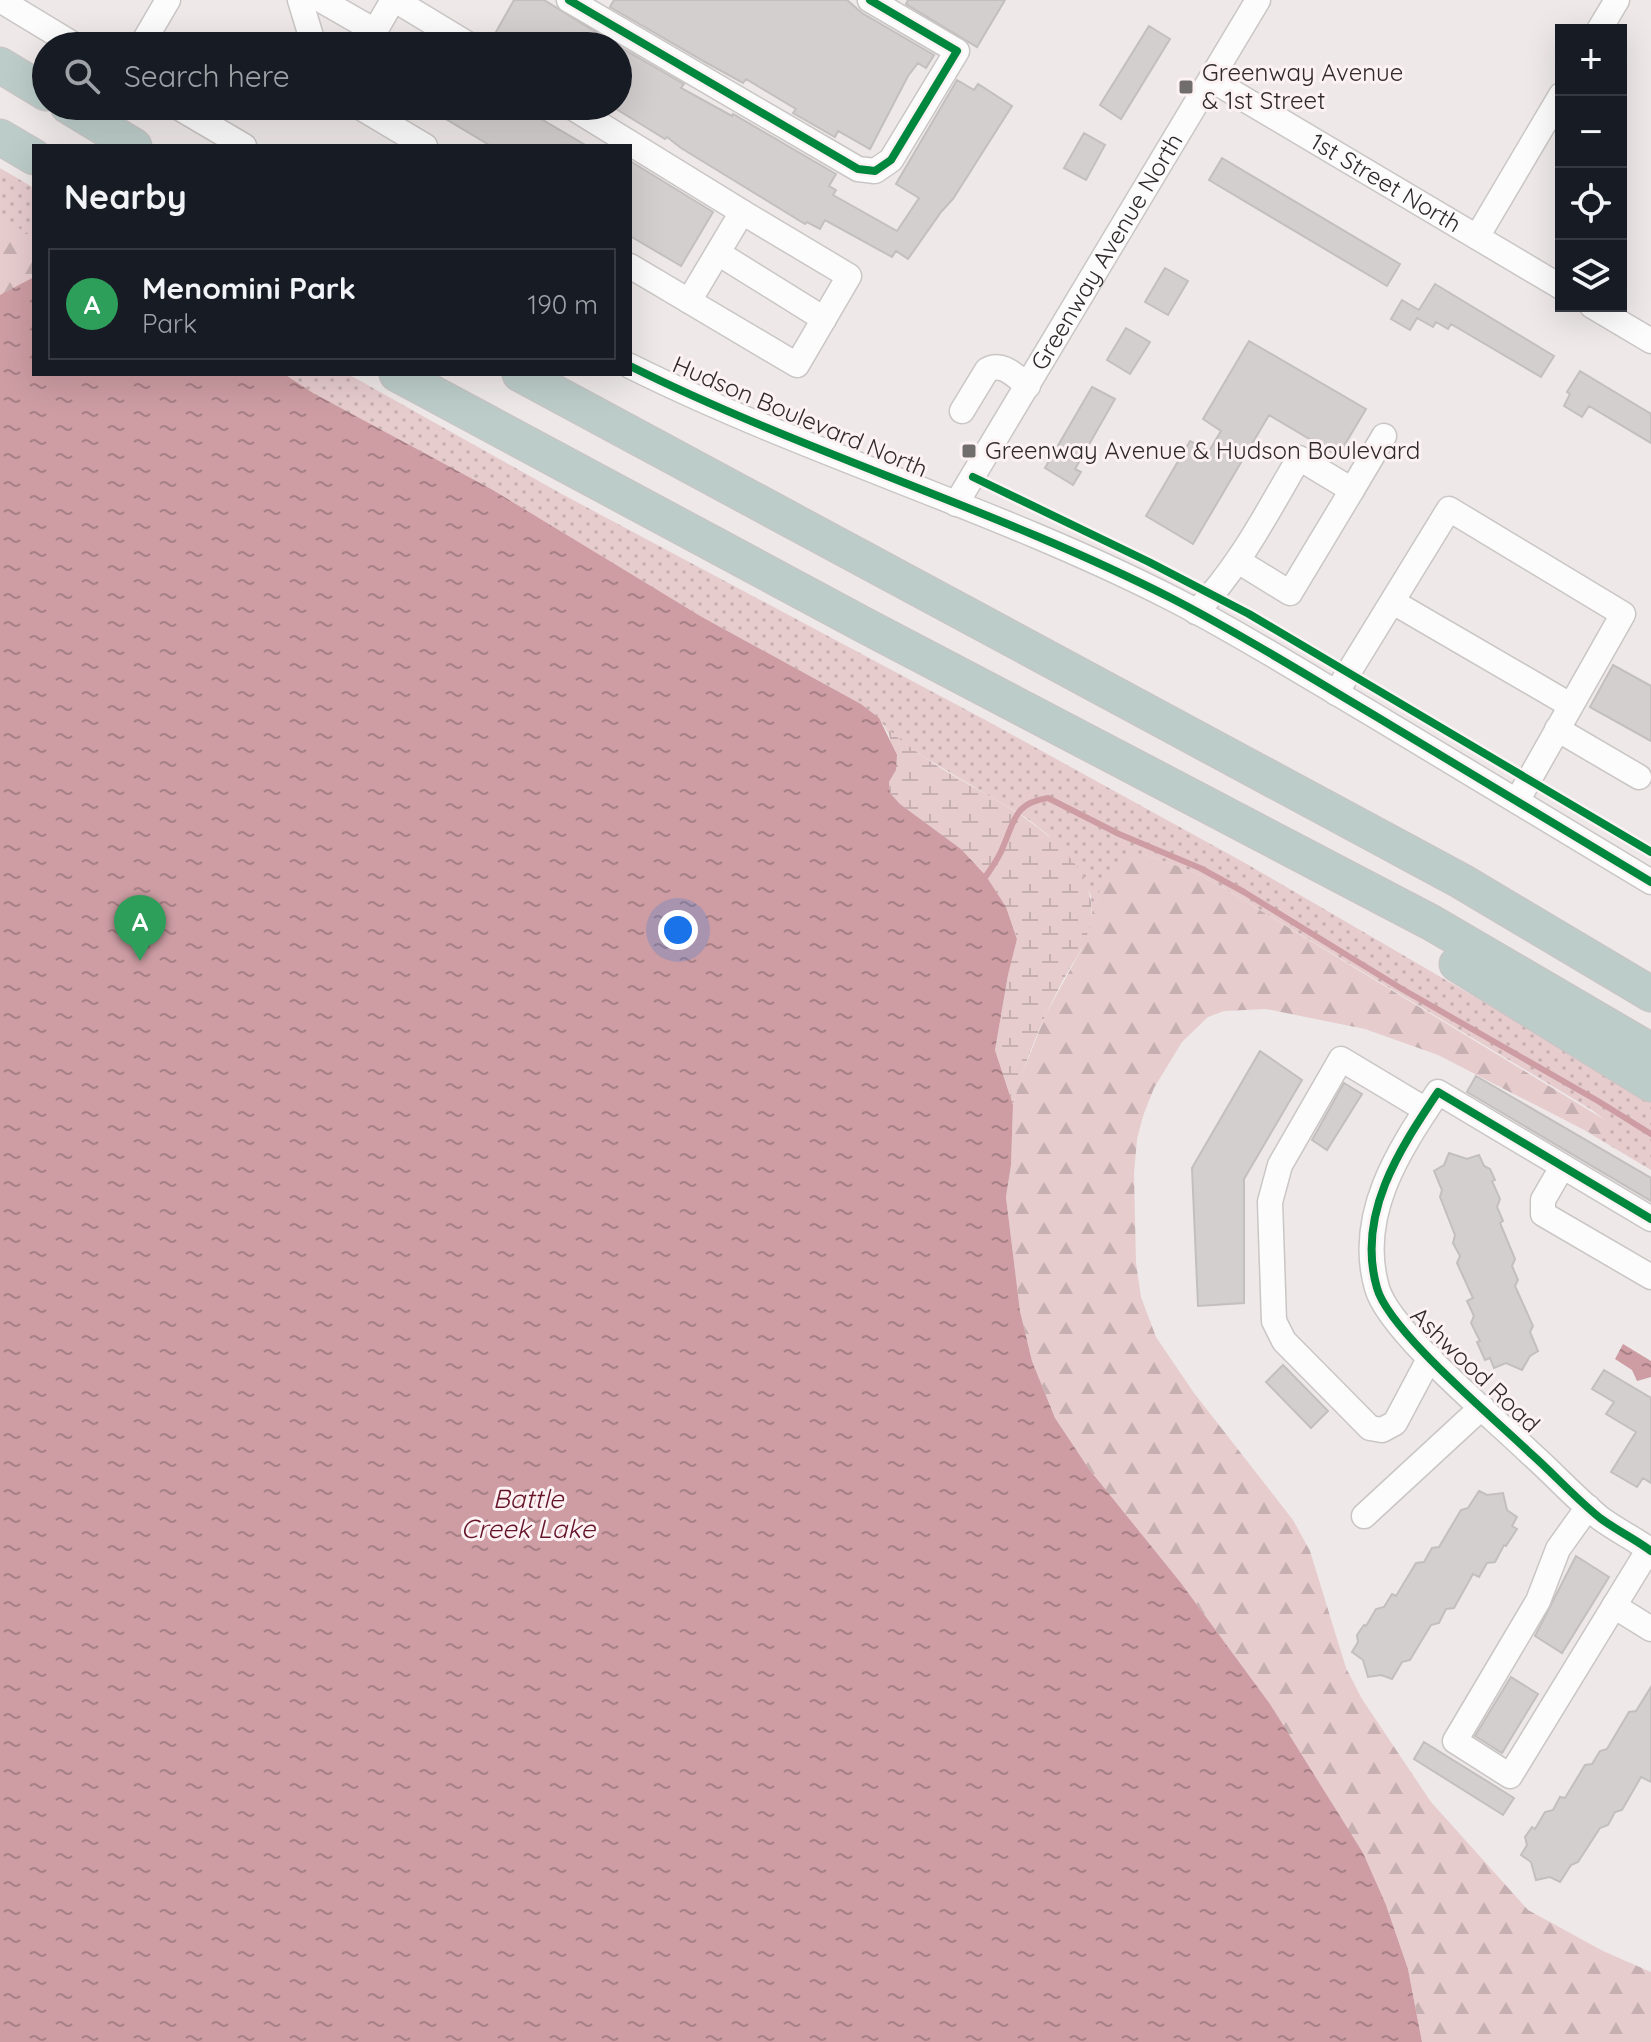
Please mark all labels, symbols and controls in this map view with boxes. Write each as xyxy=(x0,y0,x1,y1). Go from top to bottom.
map controls xyxy=(1555,24,1627,312)
button: + xyxy=(1555,24,1627,96)
search box xyxy=(32,32,632,120)
icon: search xyxy=(60,54,104,98)
text: Search here xyxy=(124,57,290,95)
place label: Greenway Avenue & 1st Street xyxy=(1202,57,1403,115)
marker: Greenway Avenue & 1st Street xyxy=(1177,78,1195,96)
button: − xyxy=(1555,96,1627,168)
street label: 1st Street North xyxy=(1305,126,1467,238)
street label: Greenway Avenue North xyxy=(1024,127,1189,375)
button: locate xyxy=(1555,168,1627,240)
text: Nearby xyxy=(64,175,187,218)
button: layers xyxy=(1555,240,1627,312)
text: Menomini Park xyxy=(142,269,356,307)
text: A xyxy=(84,288,100,321)
text: 190 m xyxy=(528,288,598,321)
text: Park xyxy=(142,307,197,340)
street label: Hudson Boulevard North xyxy=(668,349,932,483)
place label: Greenway Avenue & Hudson Boulevard xyxy=(985,435,1420,465)
marker: Greenway Avenue & Hudson Boulevard xyxy=(960,442,978,460)
pin: A xyxy=(114,895,166,961)
your location xyxy=(658,910,698,950)
street label: Ashwood Road xyxy=(1405,1300,1547,1438)
water label: Battle Creek Lake xyxy=(461,1482,597,1545)

